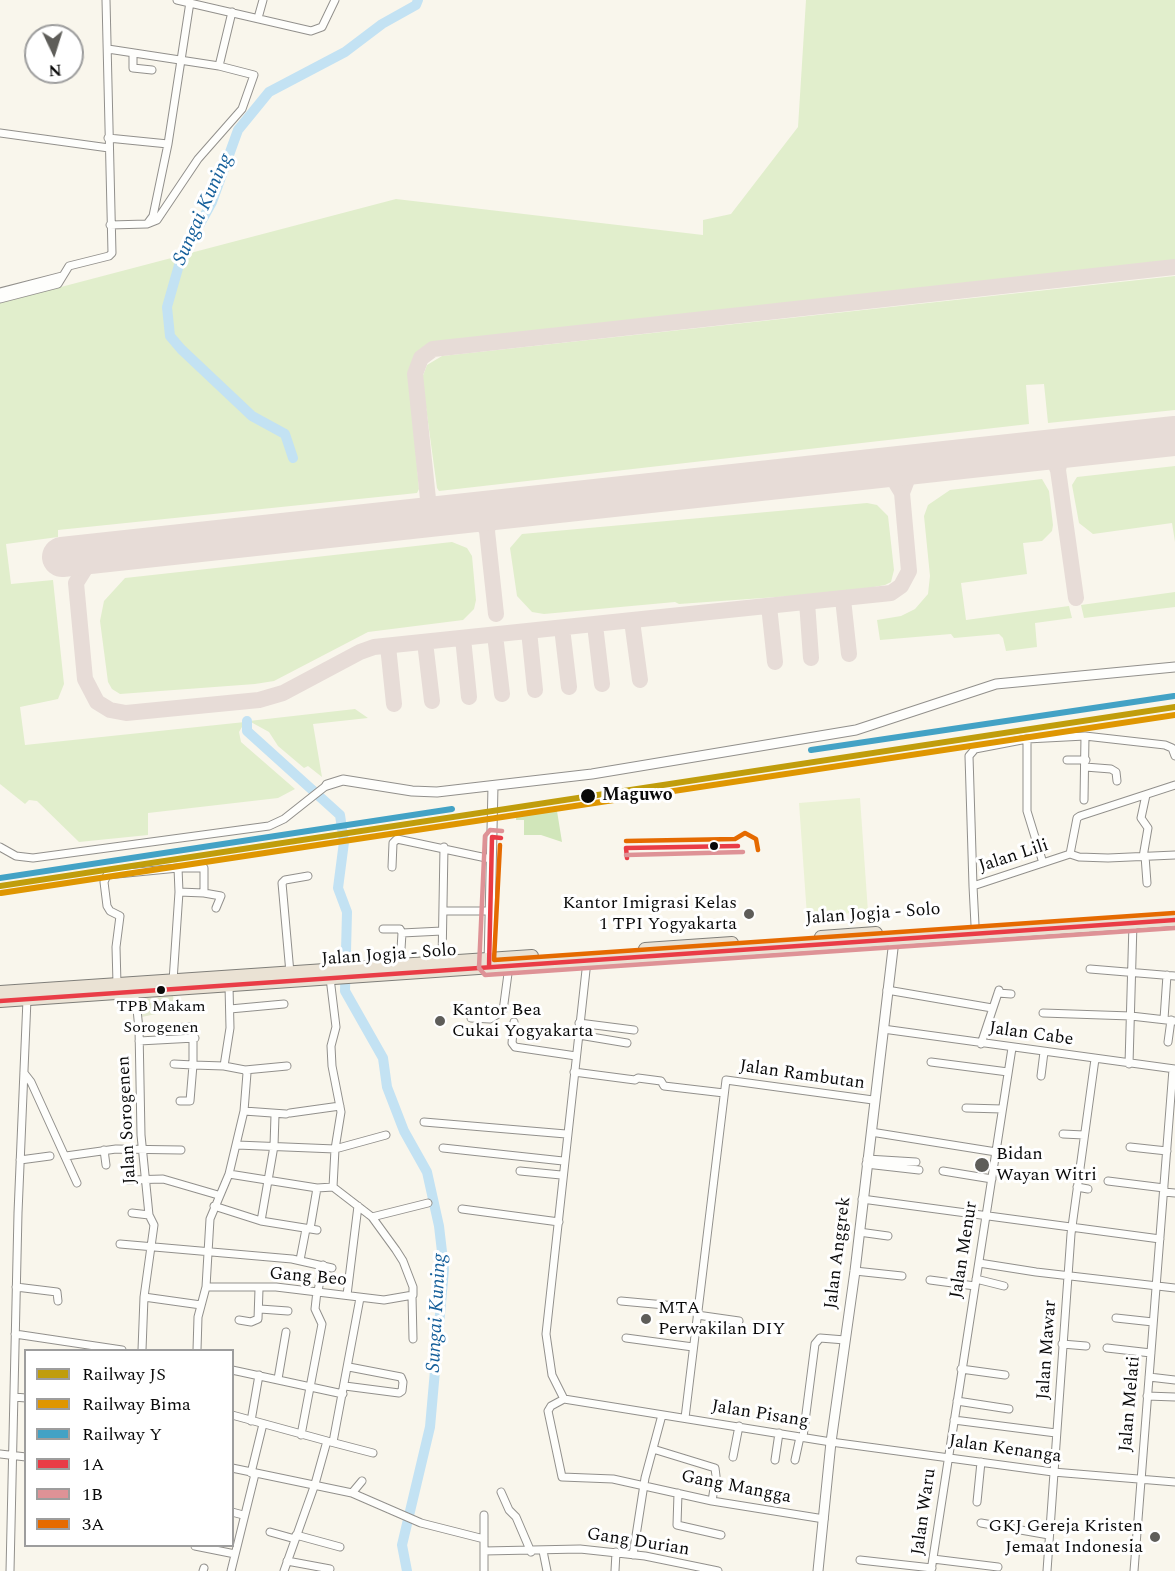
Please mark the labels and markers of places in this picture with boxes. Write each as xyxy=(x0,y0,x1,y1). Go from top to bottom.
place label: Maguwo xyxy=(602,785,673,807)
marker: Maguwo xyxy=(579,787,597,805)
unlabelled marker xyxy=(708,840,720,852)
place label: Kantor Imigrasi Kelas 1 TPI Yogyakarta xyxy=(563,893,737,936)
marker: Kantor Imigrasi Kelas 1 TPI Yogyakarta xyxy=(742,907,756,921)
marker: TPB Makam Sorogenen xyxy=(155,984,167,996)
place label: TPB Makam Sorogenen xyxy=(117,998,205,1036)
place label: Kantor Bea Cukai Yogyakarta xyxy=(452,1000,593,1042)
marker: Kantor Bea Cukai Yogyakarta xyxy=(433,1014,447,1028)
place label: Bidan Wayan Witri xyxy=(996,1144,1097,1186)
marker: Bidan Wayan Witri xyxy=(973,1156,991,1174)
place label: MTA Perwakilan DIY xyxy=(658,1298,786,1340)
marker: MTA Perwakilan DIY xyxy=(639,1312,653,1326)
place label: GKJ Gereja Kristen Jemaat Indonesia xyxy=(988,1516,1143,1558)
marker: GKJ Gereja Kristen Jemaat Indonesia xyxy=(1148,1530,1162,1544)

